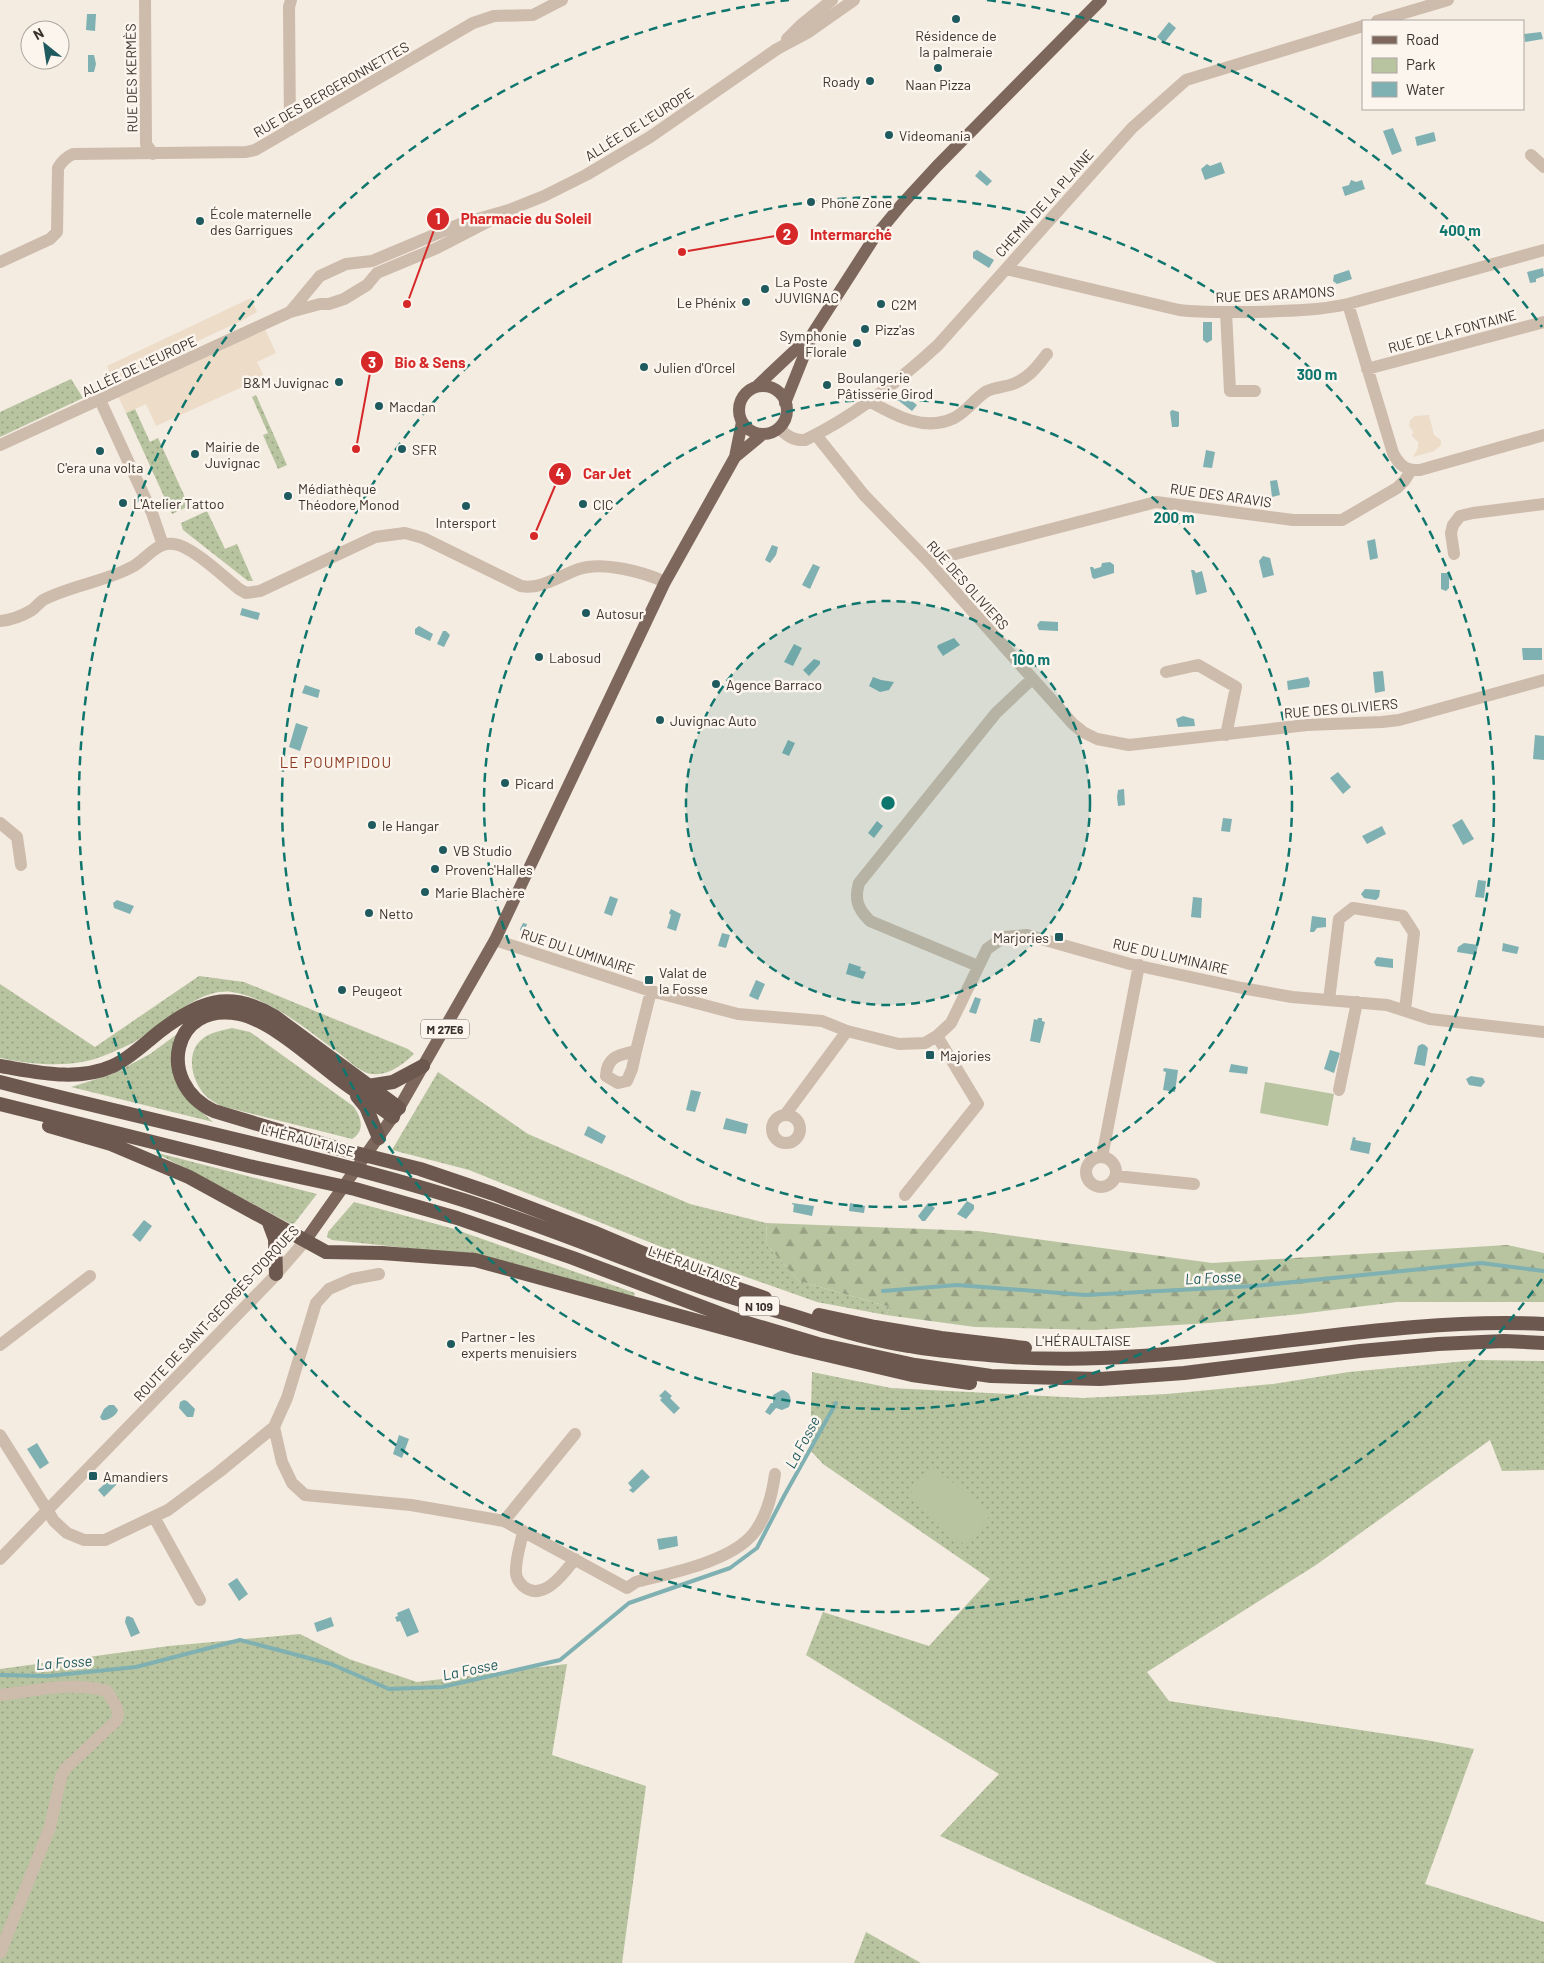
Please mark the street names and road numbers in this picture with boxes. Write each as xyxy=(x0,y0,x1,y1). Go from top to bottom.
street label: RUE DES KERMÈS xyxy=(122,23,140,133)
street label: RUE DES BERGERONNETTES xyxy=(250,37,412,141)
street label: ALLÉE DE L'EUROPE xyxy=(582,84,696,164)
street label: CHEMIN DE LA PLAINE xyxy=(991,146,1097,260)
street label: RUE DES ARAMONS xyxy=(1215,282,1335,306)
street label: RUE DE LA FONTAINE xyxy=(1386,306,1518,356)
street label: ALLÉE DE L'EUROPE xyxy=(79,332,199,400)
street label: RUE DES ARAVIS xyxy=(1169,479,1273,511)
street label: RUE DES OLIVIERS xyxy=(923,537,1013,633)
street label: RUE DES OLIVIERS xyxy=(1283,695,1399,721)
street label: RUE DU LUMINAIRE xyxy=(519,925,637,977)
street label: RUE DU LUMINAIRE xyxy=(1111,934,1231,978)
road number: M 27E6 xyxy=(421,1020,469,1038)
street label: L'HÉRAULTAISE xyxy=(259,1120,357,1160)
street label: ROUTE DE SAINT-GEORGES-D'ORQUES xyxy=(130,1221,302,1405)
street label: L'HÉRAULTAISE xyxy=(646,1242,742,1290)
road number: N 109 xyxy=(739,1296,779,1315)
street label: L'HÉRAULTAISE xyxy=(1035,1332,1131,1349)

